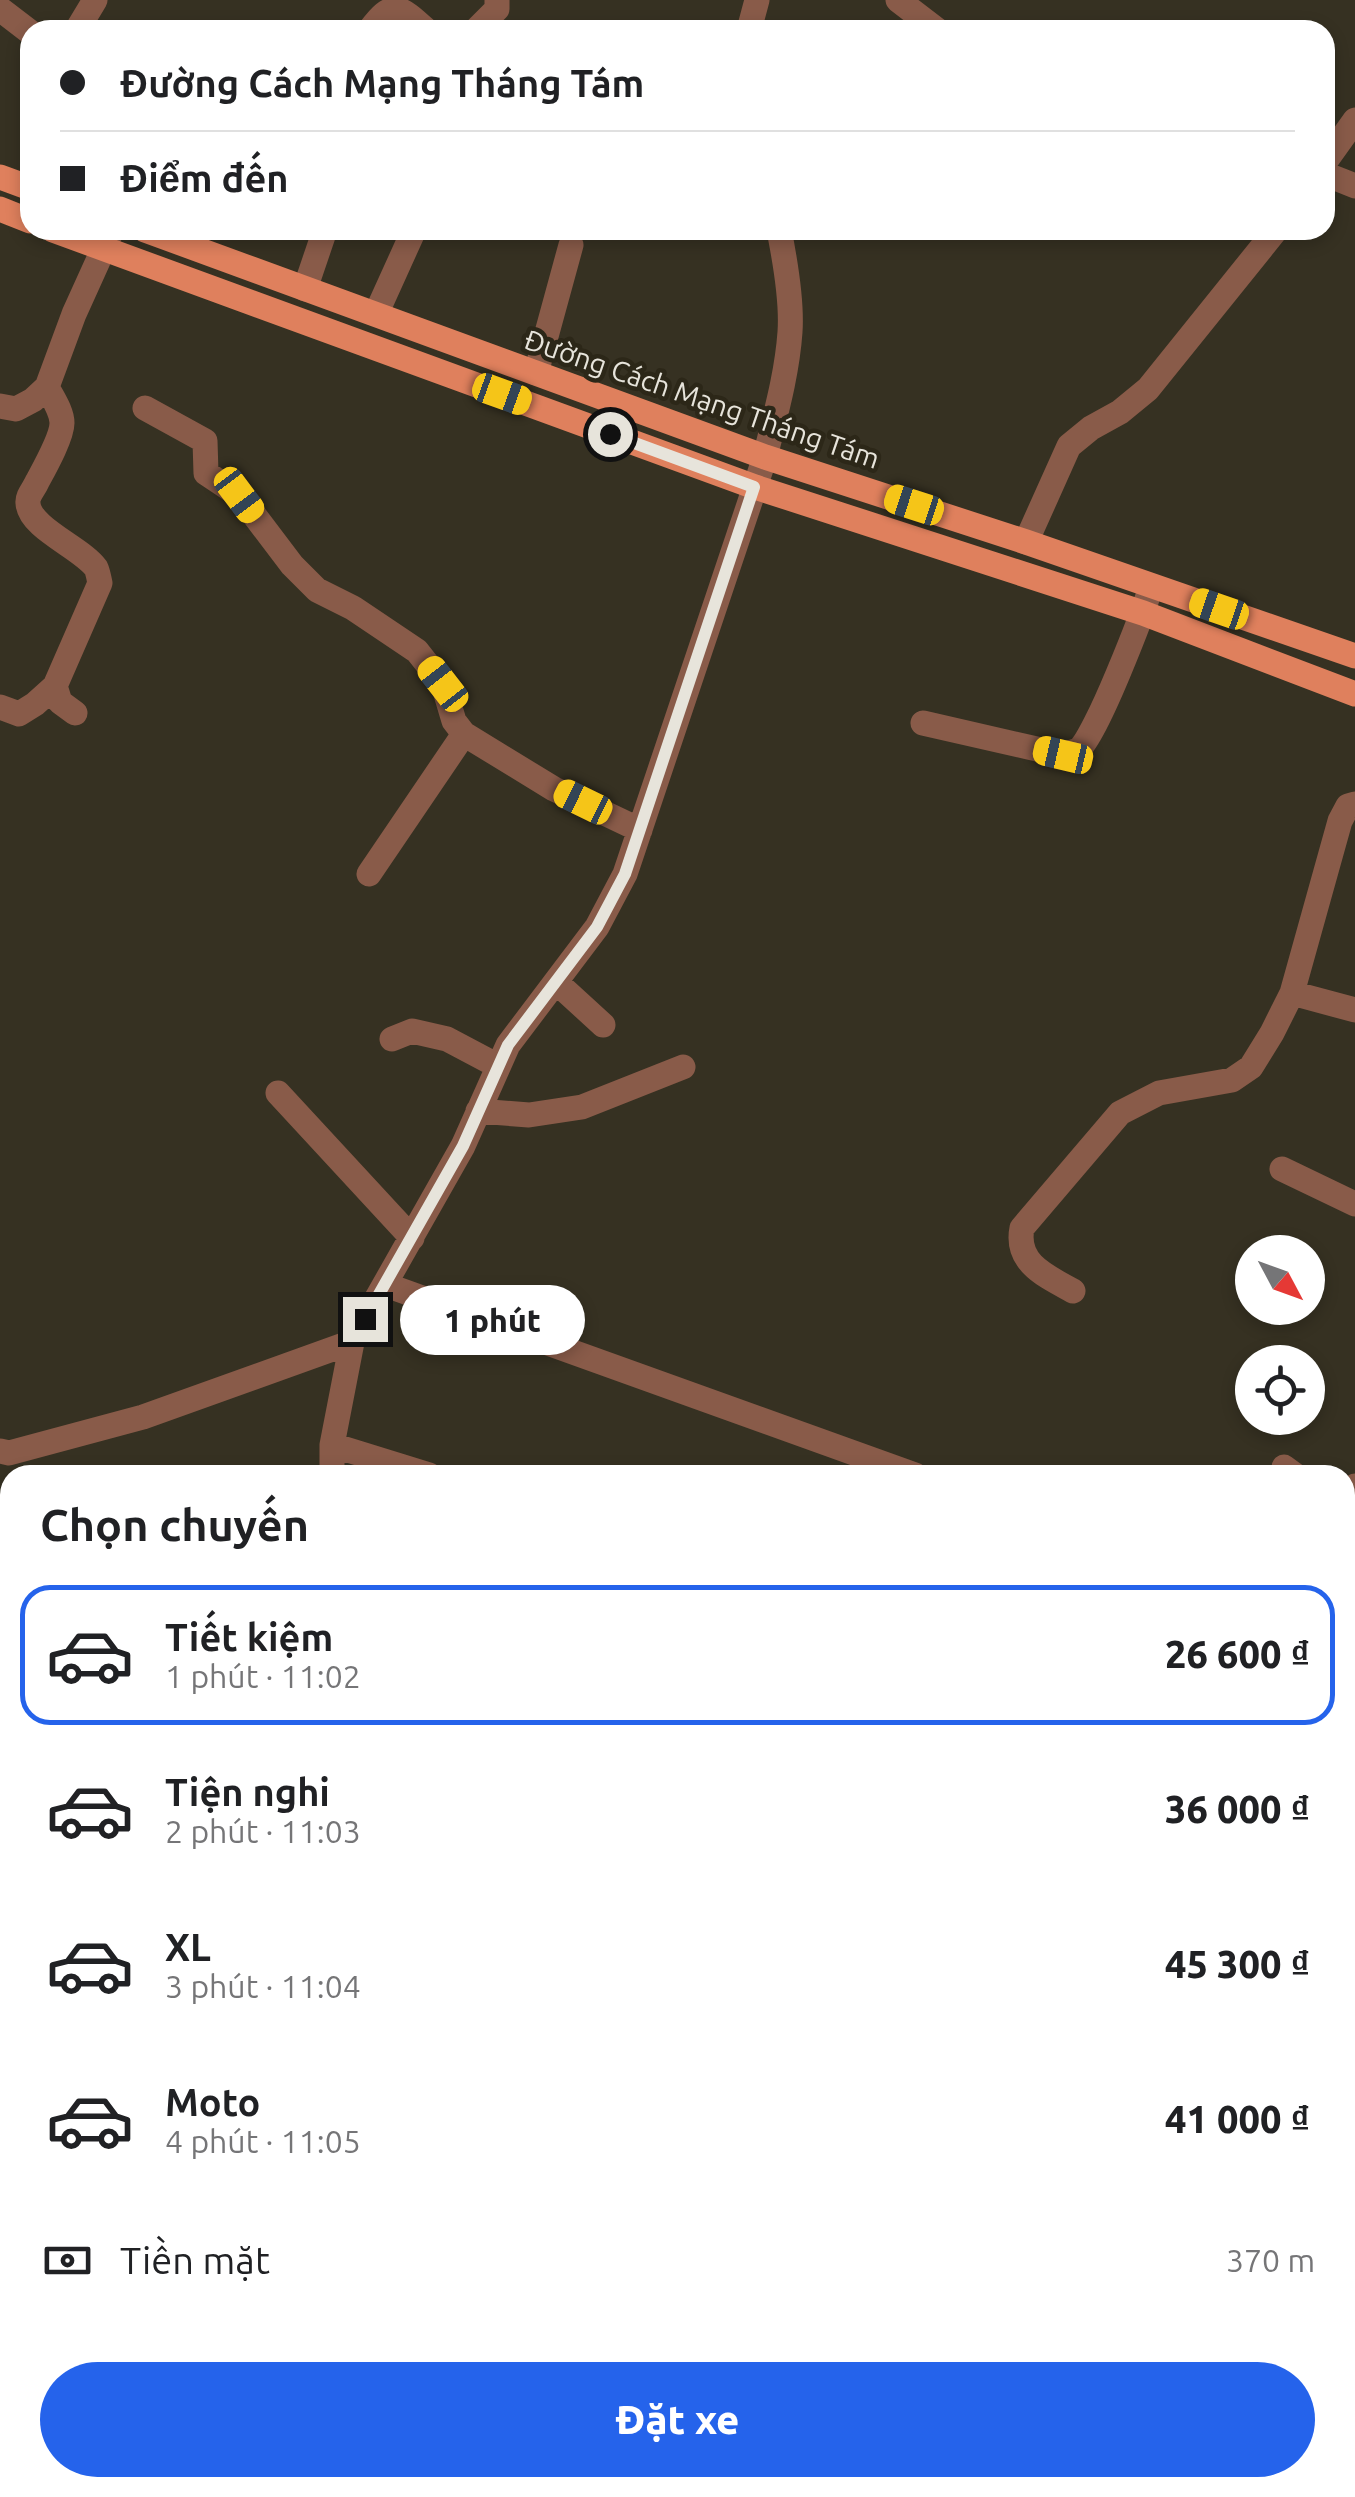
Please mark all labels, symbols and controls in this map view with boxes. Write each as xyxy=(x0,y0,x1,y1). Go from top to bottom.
text: Đường Cách Mạng Tháng Tám xyxy=(120,62,644,104)
text: Điểm đến xyxy=(120,157,289,199)
street label: Đường Cách Mạng Tháng Tám xyxy=(521,323,884,474)
car xyxy=(469,370,535,418)
route start xyxy=(588,412,633,457)
car xyxy=(209,462,269,528)
car xyxy=(881,481,947,529)
car xyxy=(1186,585,1252,633)
car xyxy=(413,651,473,717)
car xyxy=(1030,734,1096,776)
car xyxy=(549,775,617,829)
north arrow xyxy=(1235,1235,1325,1325)
map controls xyxy=(1235,1235,1325,1435)
callout: 1 phút xyxy=(400,1284,585,1354)
route end xyxy=(343,1297,388,1342)
text: 1 phút xyxy=(444,1302,541,1338)
button: locate xyxy=(1235,1345,1325,1435)
text: Chọn chuyến xyxy=(40,1499,309,1550)
icon: car xyxy=(45,1610,135,1700)
text: Tiết kiệm xyxy=(165,1616,333,1658)
text: 26 600 ₫ xyxy=(1165,1633,1310,1675)
text: 1 phút · 11:02 xyxy=(165,1658,361,1694)
icon: car xyxy=(45,1765,135,1855)
text: Tiện nghi xyxy=(165,1771,330,1813)
text: 36 000 ₫ xyxy=(1165,1788,1310,1830)
text: 2 phút · 11:03 xyxy=(165,1813,361,1849)
icon: car xyxy=(45,1920,135,2010)
text: XL xyxy=(165,1926,211,1968)
text: 45 300 ₫ xyxy=(1165,1943,1310,1985)
text: 3 phút · 11:04 xyxy=(165,1968,361,2004)
icon: car xyxy=(45,2075,135,2165)
text: Moto xyxy=(165,2081,260,2123)
text: 41 000 ₫ xyxy=(1165,2098,1310,2140)
text: 4 phút · 11:05 xyxy=(165,2123,361,2159)
icon: cash xyxy=(40,2233,95,2288)
text: Tiền mặt xyxy=(120,2239,270,2281)
text: 370 m xyxy=(1226,2242,1315,2278)
button: Đặt xe xyxy=(40,2362,1315,2477)

